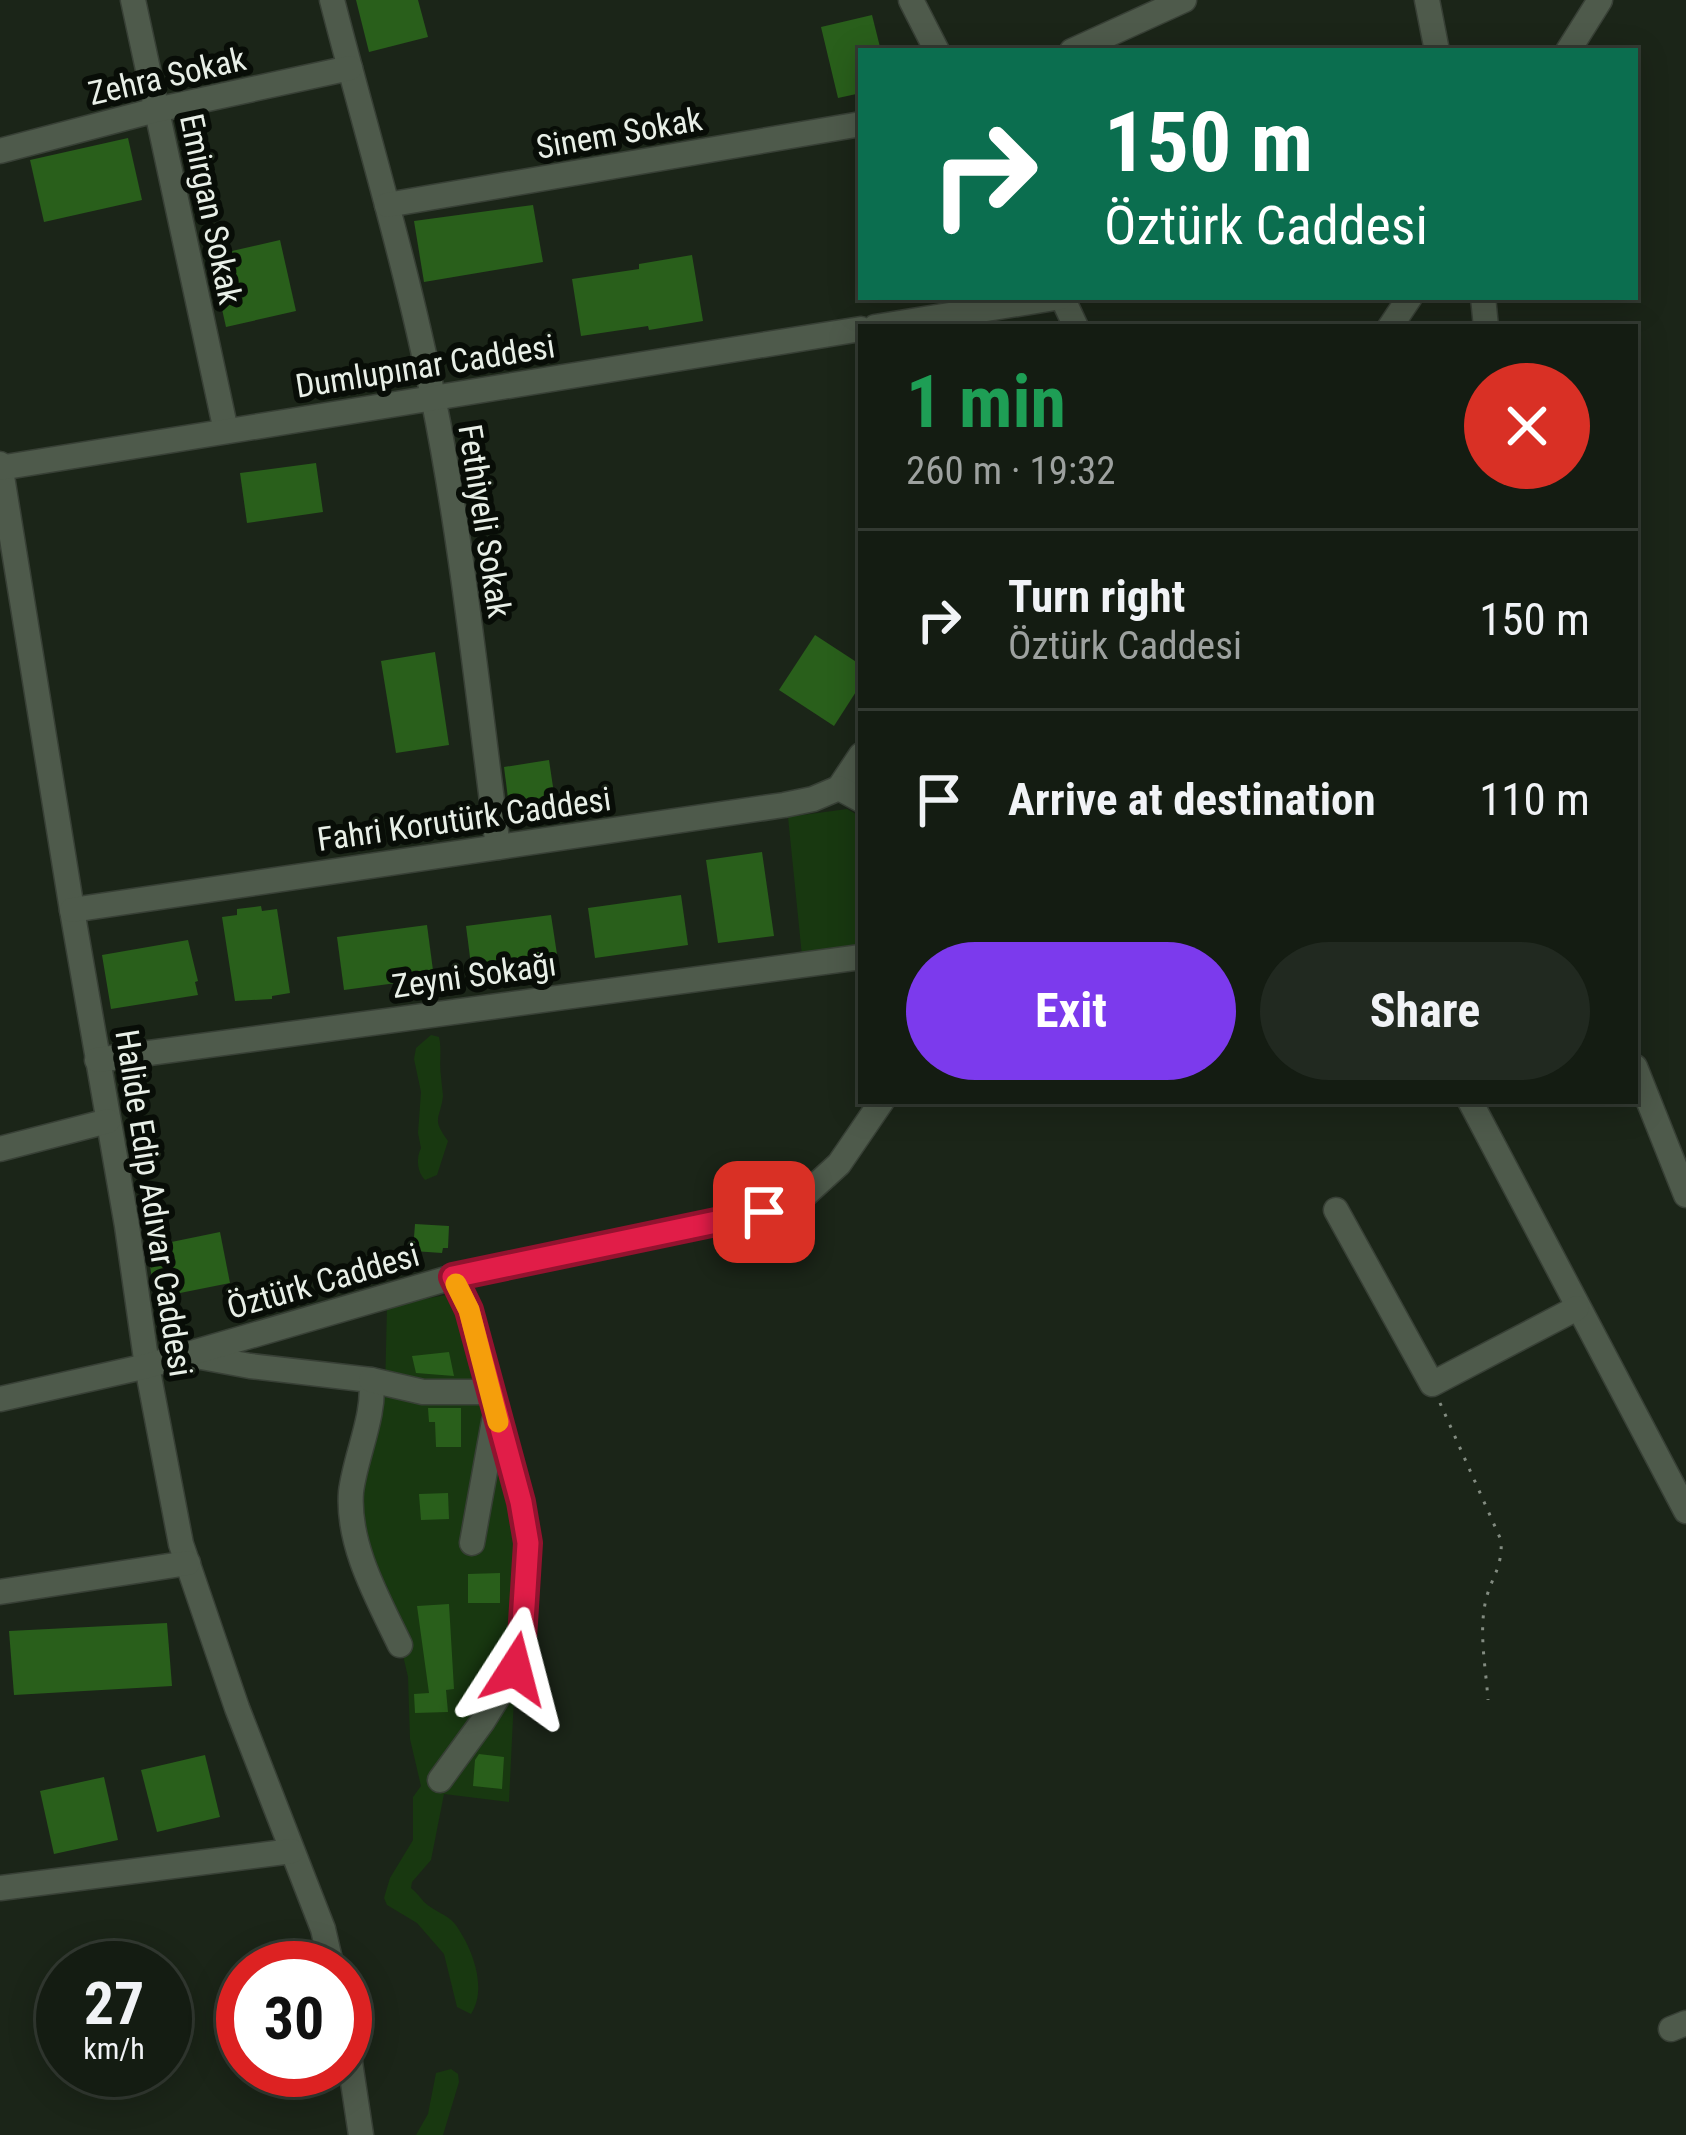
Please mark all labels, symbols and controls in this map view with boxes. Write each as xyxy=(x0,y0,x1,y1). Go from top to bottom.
street label: Zehra Sokak xyxy=(84,39,250,113)
text: 150 m xyxy=(1104,93,1313,192)
icon: right xyxy=(906,96,1062,252)
street label: Sinem Sokak xyxy=(533,99,705,167)
street label: Emirgan Sokak xyxy=(172,110,250,308)
text: Öztürk Caddesi xyxy=(1104,194,1428,257)
street label: Dumlupınar Caddesi xyxy=(293,326,557,406)
text: 1 min xyxy=(906,360,1066,445)
button: close xyxy=(1464,363,1590,489)
street label: Fethiyeli Sokak xyxy=(450,422,520,621)
text: 260 m · 19:32 xyxy=(906,448,1116,494)
text: Turn right xyxy=(1008,570,1185,623)
icon: right xyxy=(906,587,972,653)
text: 150 m xyxy=(1479,593,1590,646)
text: Öztürk Caddesi xyxy=(1008,623,1242,669)
icon: arrive xyxy=(906,767,972,833)
text: Arrive at destination xyxy=(1008,773,1376,826)
text: 110 m xyxy=(1479,773,1590,826)
street label: Fahri Korutürk Caddesi xyxy=(315,779,613,859)
button: Exit xyxy=(906,942,1236,1080)
button: Share xyxy=(1260,942,1590,1080)
street label: Zeyni Sokağı xyxy=(389,944,559,1006)
street label: Halide Edip Adıvar Caddesi xyxy=(107,1027,201,1379)
pin xyxy=(713,1161,815,1263)
icon: arrive xyxy=(731,1179,797,1245)
street label: Öztürk Caddesi xyxy=(223,1235,423,1327)
position arrow xyxy=(452,1606,578,1732)
speed limit sign: 30 xyxy=(216,1941,372,2097)
text: 27 xyxy=(84,1968,144,2039)
text: km/h xyxy=(83,2031,145,2066)

